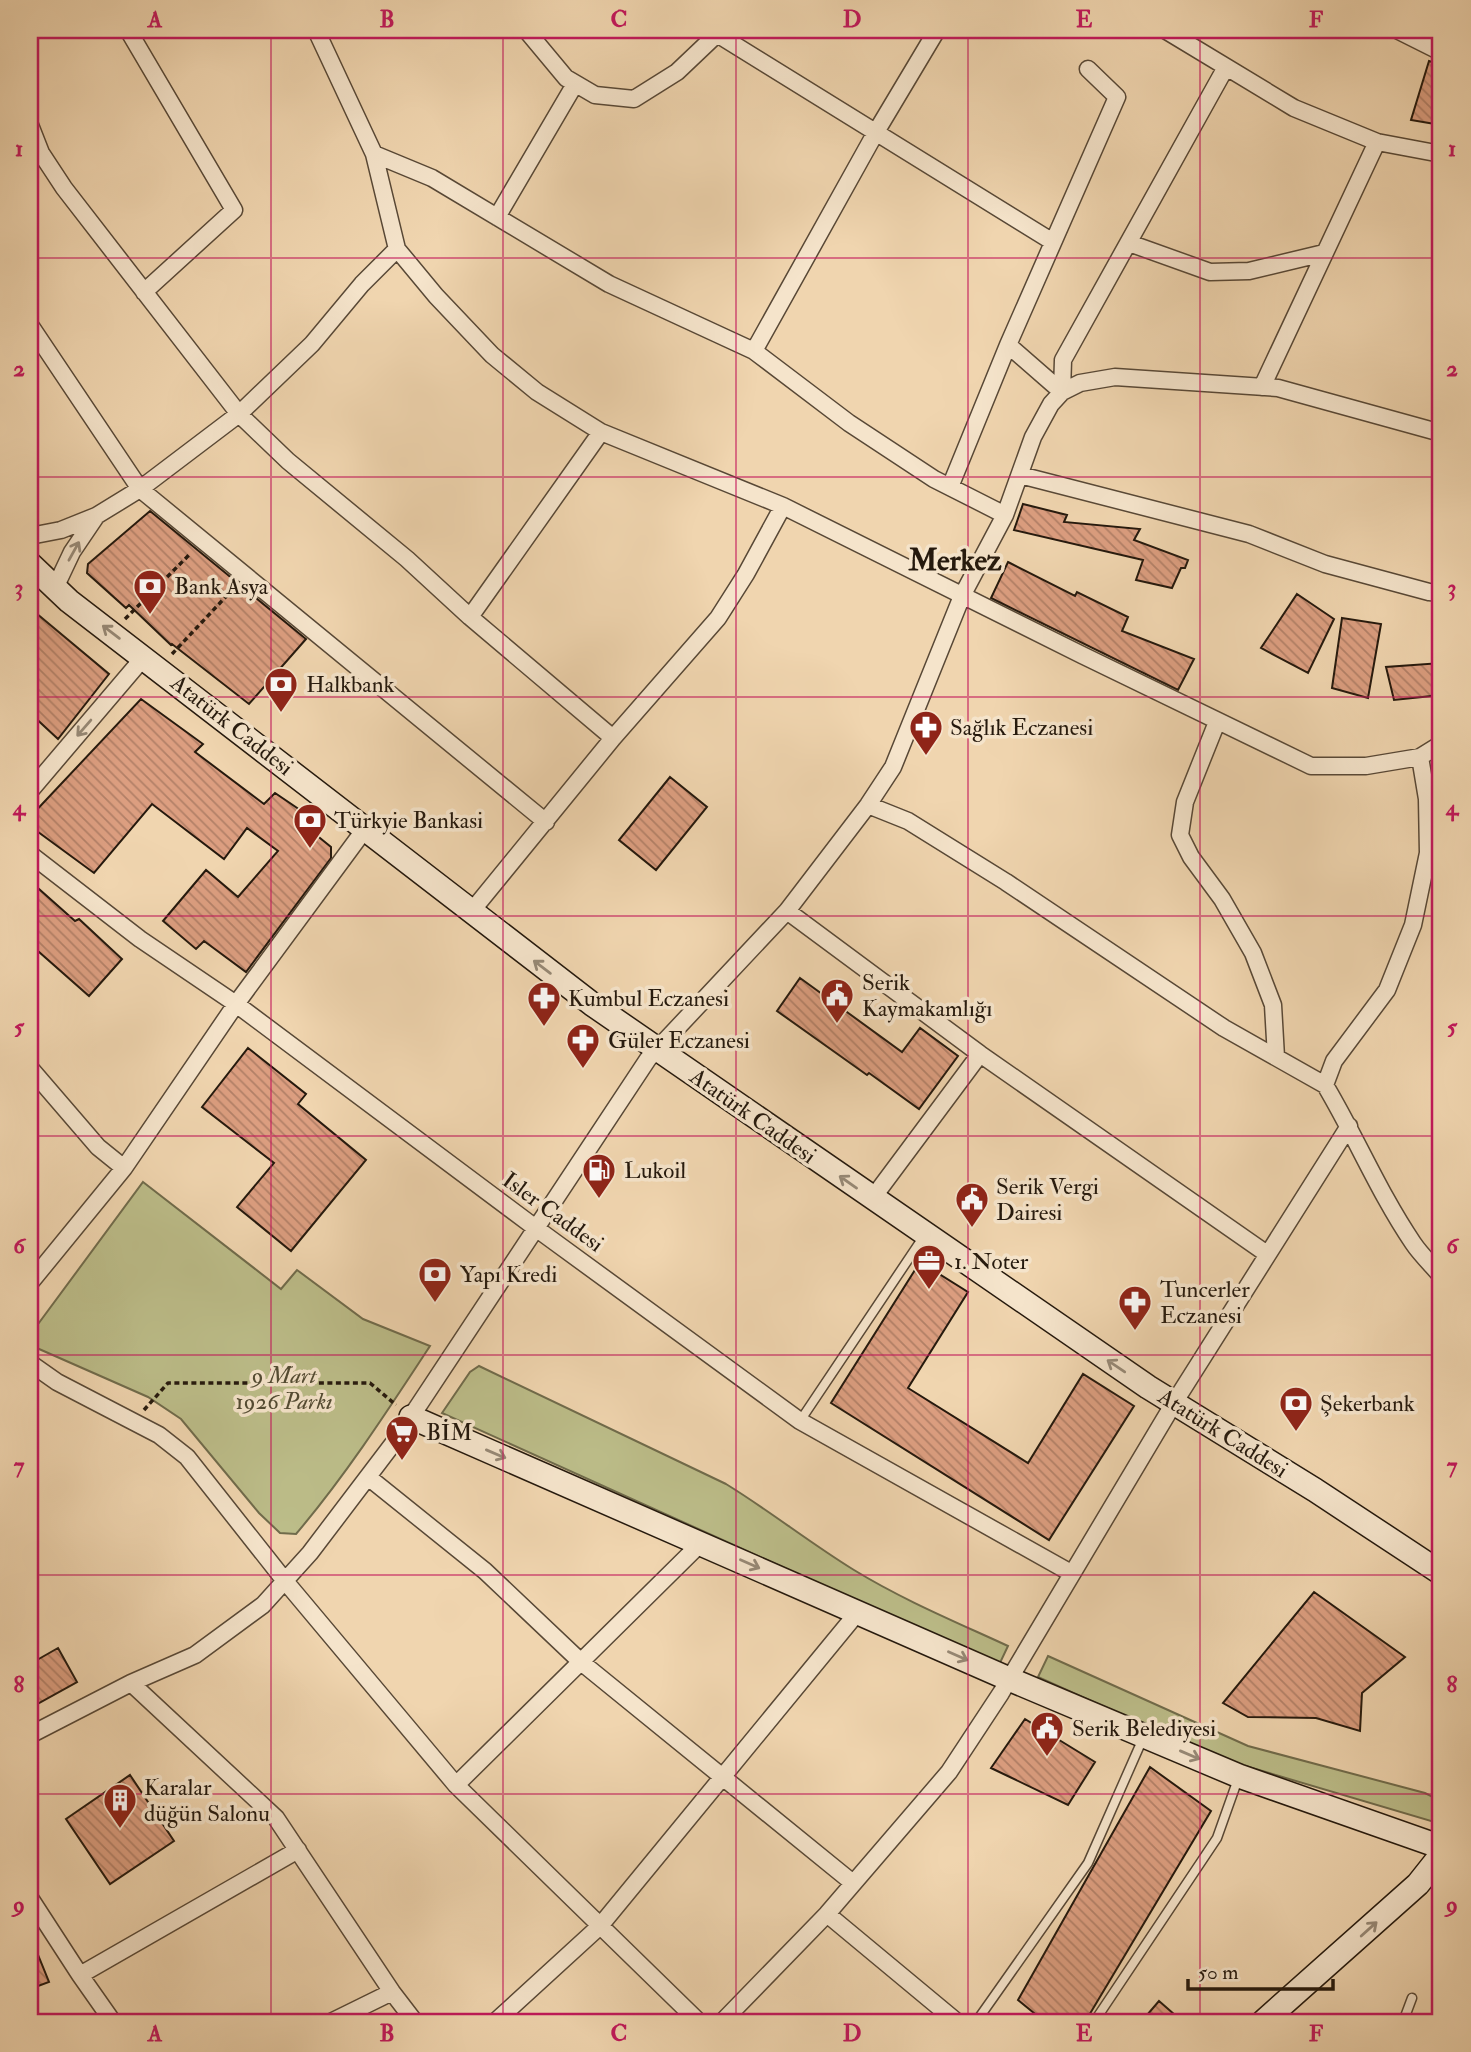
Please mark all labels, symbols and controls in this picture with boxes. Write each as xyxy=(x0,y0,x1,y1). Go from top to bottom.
text: A xyxy=(147,5,163,34)
text: B xyxy=(379,5,395,34)
text: C xyxy=(611,5,627,34)
text: D xyxy=(843,5,861,34)
text: E xyxy=(1076,5,1093,34)
text: F xyxy=(1309,5,1324,34)
text: 1 xyxy=(15,134,23,163)
text: 1 xyxy=(1448,134,1456,163)
text: 2 xyxy=(13,354,25,383)
text: 2 xyxy=(1446,354,1458,383)
one-way arrow xyxy=(67,541,81,561)
district label: Merkez xyxy=(907,542,1002,579)
bank icon: Bank Asya xyxy=(131,567,169,616)
place label: Bank Asya xyxy=(174,572,269,601)
text: 3 xyxy=(15,573,23,602)
text: 3 xyxy=(1448,573,1456,602)
one-way arrow xyxy=(102,625,120,640)
bank icon: Halkbank xyxy=(262,665,300,714)
street label: Atatürk Caddesi xyxy=(164,667,299,782)
place label: Halkbank xyxy=(306,670,395,699)
pharmacy icon: Sağlık Eczanesi xyxy=(907,708,945,757)
place label: Sağlık Eczanesi xyxy=(950,713,1093,742)
one-way arrow xyxy=(76,719,92,737)
text: 4 xyxy=(12,793,27,822)
text: 4 xyxy=(1445,793,1460,822)
bank icon: Türkyie Bankasi xyxy=(291,801,329,850)
place label: Türkyie Bankasi xyxy=(334,806,483,835)
one-way arrow xyxy=(533,959,552,974)
place label: Serik Kaymakamlığı xyxy=(862,968,992,1023)
public building icon: Serik Kaymakamlığı xyxy=(818,976,856,1025)
pharmacy icon: Kumbul Eczanesi xyxy=(525,979,563,1028)
place label: Kumbul Eczanesi xyxy=(568,984,729,1013)
text: 5 xyxy=(14,1012,25,1041)
text: 5 xyxy=(1447,1012,1458,1041)
pharmacy icon: Güler Eczanesi xyxy=(564,1021,602,1070)
place label: Güler Eczanesi xyxy=(608,1026,750,1055)
street label: Atatürk Caddesi xyxy=(683,1061,822,1170)
fuel station icon: Lukoil xyxy=(580,1151,618,1200)
place label: Lukoil xyxy=(624,1156,686,1185)
street label: Isler Caddesi xyxy=(497,1165,609,1259)
place label: Serik Vergi Dairesi xyxy=(996,1172,1099,1227)
one-way arrow xyxy=(838,1175,858,1189)
public building icon: Serik Vergi Dairesi xyxy=(953,1180,991,1229)
text: 6 xyxy=(13,1231,27,1260)
text: 6 xyxy=(1446,1231,1460,1260)
office icon: 1. Noter xyxy=(910,1242,948,1291)
place label: 1. Noter xyxy=(954,1247,1029,1276)
bank icon: Yapı Kredi xyxy=(416,1255,454,1304)
place label: Yapı Kredi xyxy=(460,1260,557,1290)
place label: Tuncerler Eczanesi xyxy=(1160,1275,1250,1330)
pharmacy icon: Tuncerler Eczanesi xyxy=(1116,1283,1154,1332)
one-way arrow xyxy=(1107,1358,1126,1373)
park label: 9 Mart 1926 Parkı xyxy=(236,1361,332,1416)
street label: Atatürk Caddesi xyxy=(1152,1381,1293,1484)
bank icon: Şekerbank xyxy=(1277,1384,1315,1433)
place label: Şekerbank xyxy=(1320,1389,1415,1418)
supermarket icon: BİM xyxy=(383,1413,421,1462)
place label: BİM xyxy=(426,1418,473,1447)
one-way arrow xyxy=(485,1448,507,1461)
text: 7 xyxy=(14,1451,25,1480)
text: 7 xyxy=(1447,1451,1458,1480)
one-way arrow xyxy=(739,1558,760,1571)
one-way arrow xyxy=(947,1650,968,1663)
text: 8 xyxy=(14,1670,25,1699)
text: 8 xyxy=(1447,1670,1458,1699)
public building icon: Serik Belediyesi xyxy=(1028,1709,1066,1758)
place label: Serik Belediyesi xyxy=(1072,1714,1216,1743)
one-way arrow xyxy=(1179,1749,1200,1762)
place label: Karalar düğün Salonu xyxy=(144,1773,270,1828)
building icon: Karalar düğün Salonu xyxy=(101,1781,139,1830)
text: 9 xyxy=(11,1890,25,1919)
text: 9 xyxy=(1444,1890,1458,1919)
one-way arrow xyxy=(1360,1921,1378,1937)
scale bar xyxy=(1188,1947,1333,1991)
text: 50 m xyxy=(1198,1959,1239,1986)
text: A xyxy=(147,2019,163,2048)
text: B xyxy=(379,2019,395,2048)
text: C xyxy=(611,2019,627,2048)
text: D xyxy=(843,2019,861,2048)
text: E xyxy=(1076,2019,1093,2048)
text: F xyxy=(1309,2019,1324,2048)

